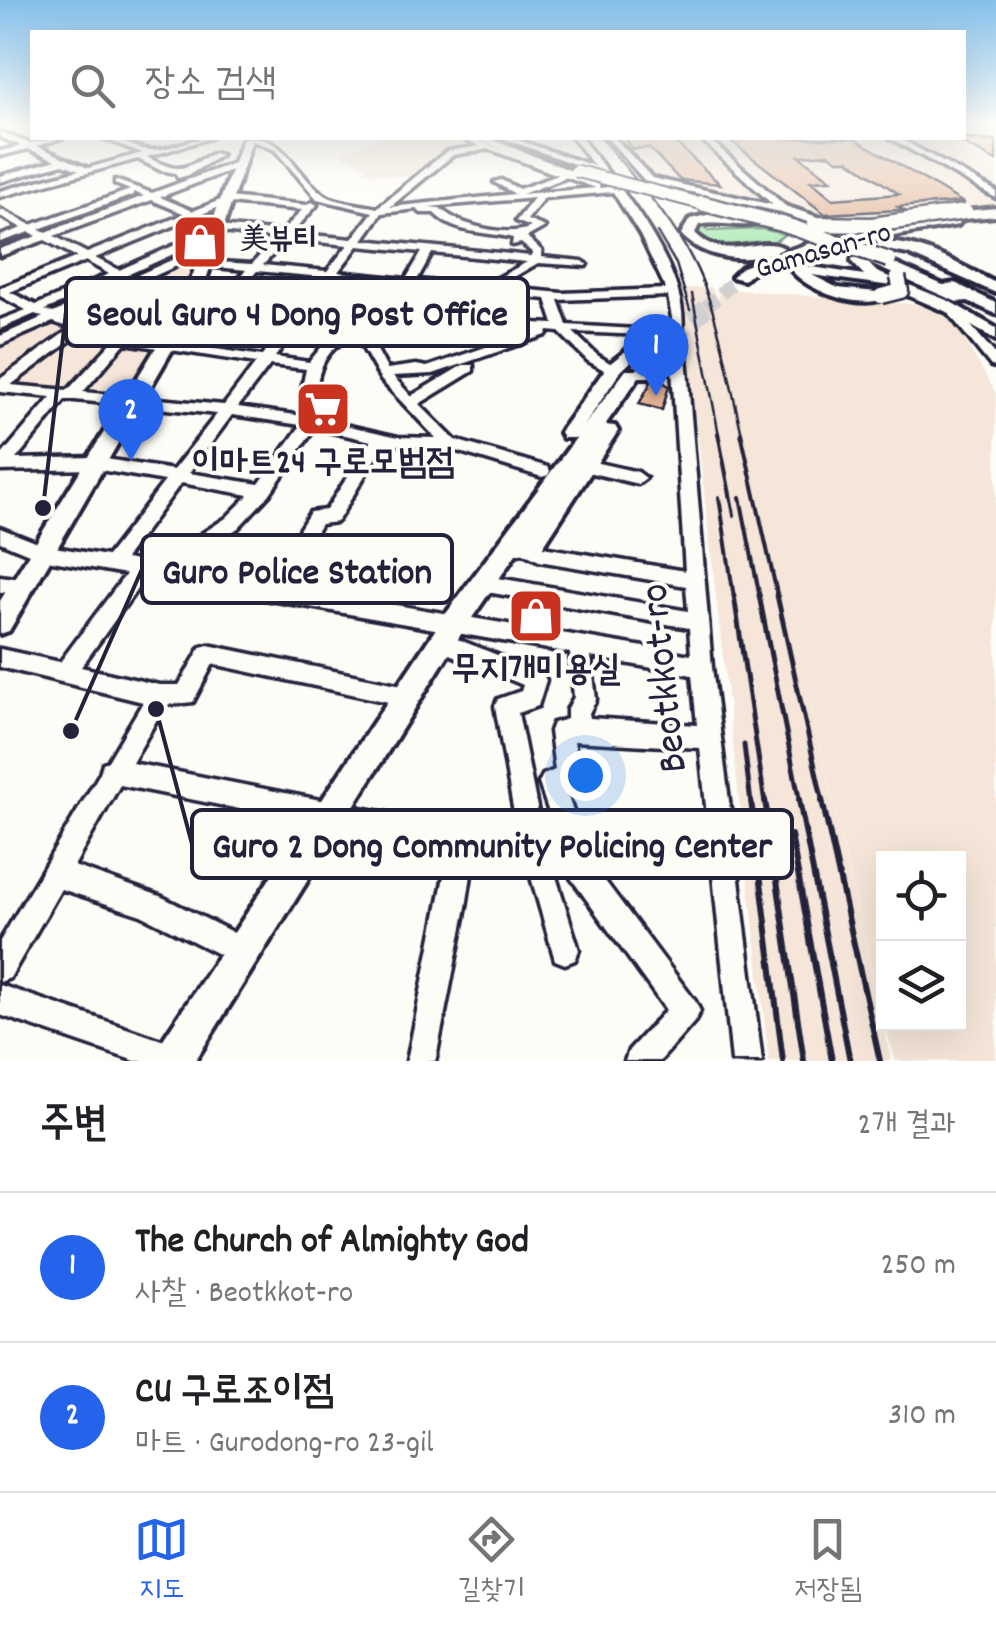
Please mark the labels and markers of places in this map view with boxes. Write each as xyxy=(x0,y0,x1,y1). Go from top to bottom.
shop icon: 美뷰티 xyxy=(170,212,230,272)
place label: 美뷰티 xyxy=(239,221,317,264)
callout: Seoul Guro 4 Dong Post Office xyxy=(66,278,528,346)
pin: 1 xyxy=(624,314,688,396)
pin: 2 xyxy=(98,378,164,461)
supermarket icon: 이마트24 구로모범점 xyxy=(293,379,353,439)
place label: 이마트24 구로모범점 xyxy=(191,440,455,490)
callout: Guro Police Station xyxy=(142,535,452,603)
shop icon: 무지개미용실 xyxy=(506,586,566,646)
place label: 무지개미용실 xyxy=(452,647,620,697)
callout: Guro 2 Dong Community Policing Center xyxy=(192,810,792,878)

